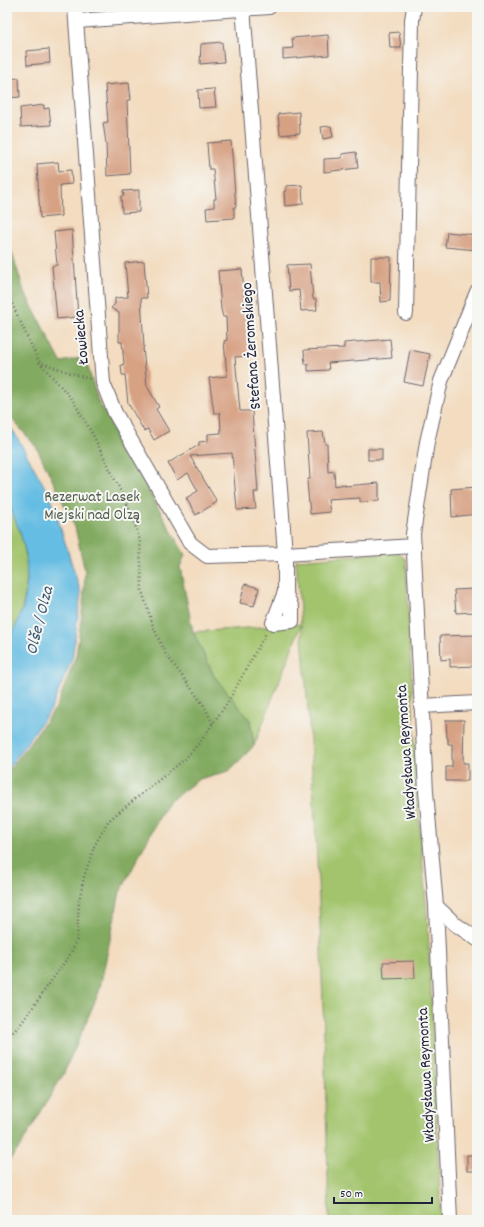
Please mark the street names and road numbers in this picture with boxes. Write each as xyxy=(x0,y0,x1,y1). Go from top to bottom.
street label: Stefana Żeromskiego xyxy=(236,282,268,410)
street label: Łowiecka xyxy=(68,308,96,366)
street label: Władysława Reymonta xyxy=(391,684,423,820)
street label: Władysława Reymonta xyxy=(412,1007,442,1143)

